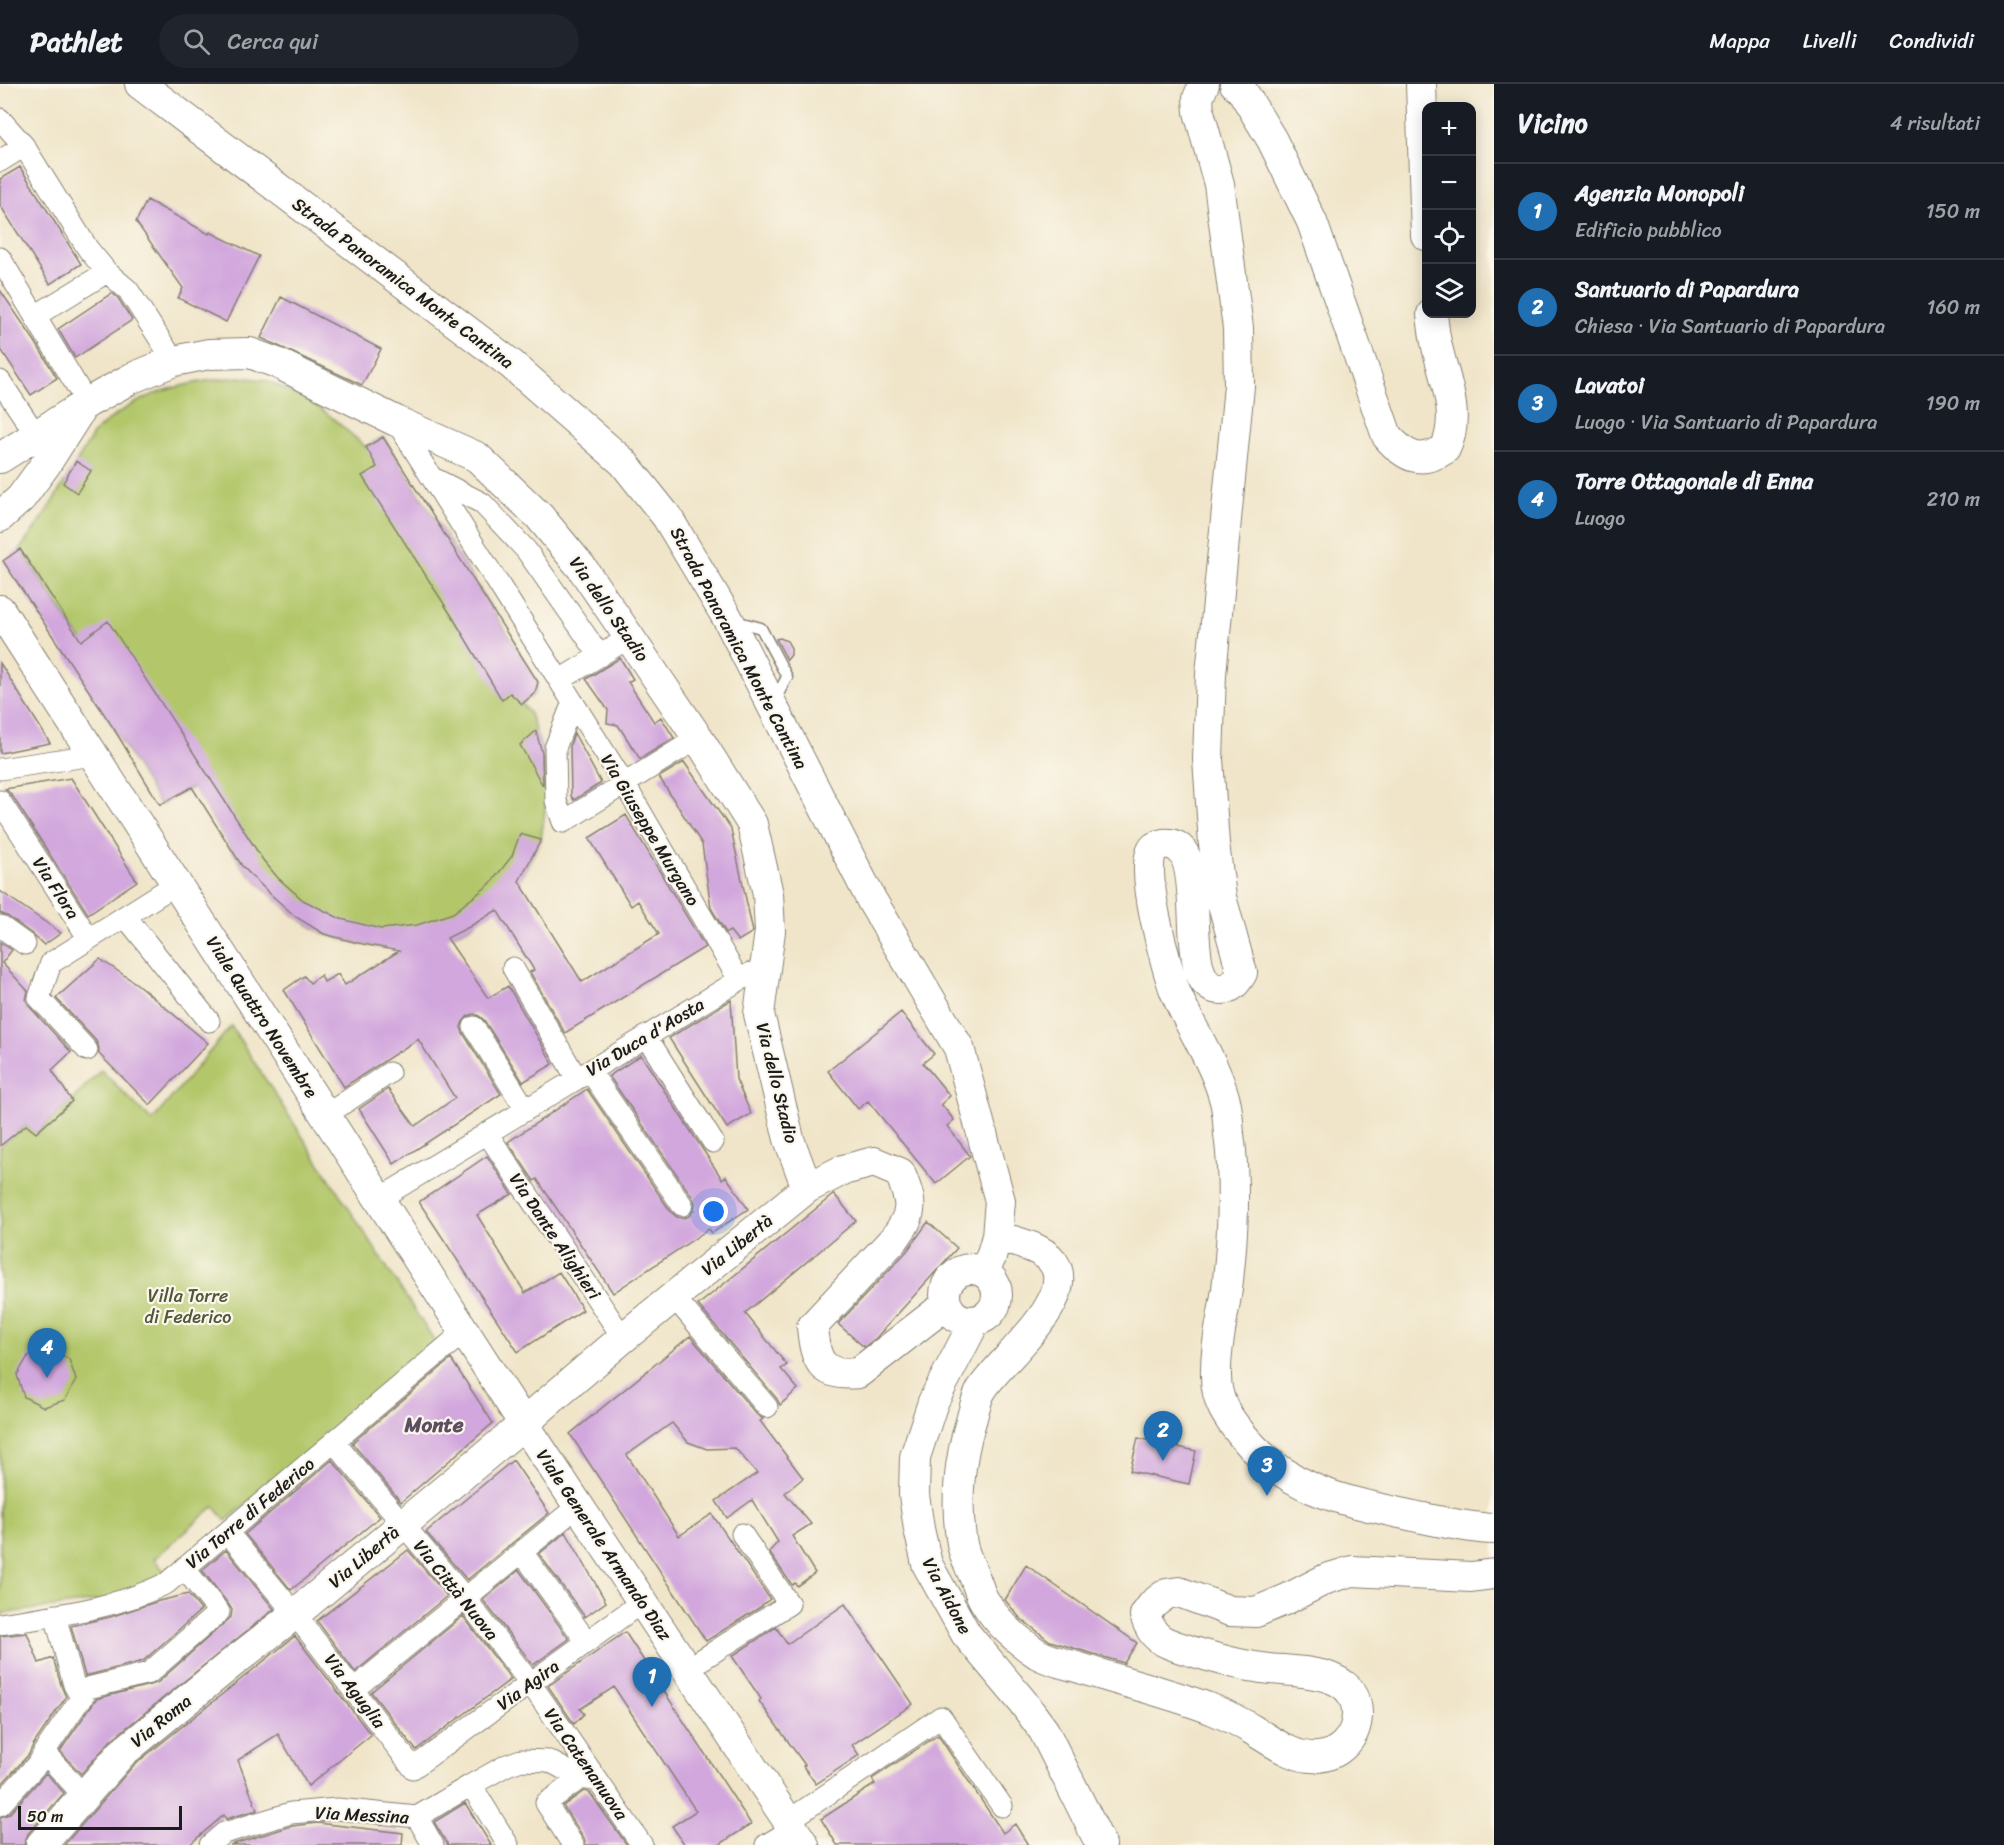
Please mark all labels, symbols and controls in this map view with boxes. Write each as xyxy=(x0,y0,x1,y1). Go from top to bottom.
search box xyxy=(159,14,579,68)
text: Pathlet xyxy=(30,17,123,66)
text: Cerca qui xyxy=(228,22,318,61)
text: Mappa xyxy=(1709,22,1770,60)
text: Livelli xyxy=(1803,22,1857,60)
text: Condividi xyxy=(1890,22,1974,60)
icon: search xyxy=(180,25,213,58)
text: Vicino xyxy=(1518,100,1588,146)
map controls xyxy=(1422,102,1476,318)
button: + xyxy=(1422,102,1476,156)
text: 4 risultati xyxy=(1890,106,1980,141)
button: − xyxy=(1422,156,1476,210)
text: Agenzia Monopoli xyxy=(1575,174,1744,213)
street label: Strada Panoramica Monte Cantina xyxy=(285,189,521,377)
text: 1 xyxy=(1533,194,1542,229)
text: 150 m xyxy=(1926,194,1980,229)
button: locate xyxy=(1422,210,1476,264)
text: Edificio pubblico xyxy=(1575,213,1722,248)
button: layers xyxy=(1422,264,1476,318)
text: Santuario di Papardura xyxy=(1575,270,1799,309)
text: 2 xyxy=(1532,290,1543,325)
text: 160 m xyxy=(1927,290,1980,325)
text: Chiesa · Via Santuario di Papardura xyxy=(1575,309,1885,344)
text: Lavatoi xyxy=(1575,366,1644,405)
text: 3 xyxy=(1532,386,1543,421)
text: 190 m xyxy=(1926,386,1980,421)
text: Luogo · Via Santuario di Papardura xyxy=(1575,405,1877,440)
text: Torre Ottagonale di Enna xyxy=(1575,462,1813,501)
text: 4 xyxy=(1531,482,1544,517)
text: 210 m xyxy=(1927,482,1980,517)
text: Luogo xyxy=(1575,501,1625,536)
street label: Strada Panoramica Monte Cantina xyxy=(661,521,817,775)
street label: Via dello Stadio xyxy=(560,549,658,669)
street label: Via Giuseppe Murgano xyxy=(592,747,708,913)
street label: Via Flora xyxy=(24,850,88,926)
street label: Viale Quattro Novembre xyxy=(197,929,327,1105)
street label: Via Duca d'Aosta xyxy=(579,989,711,1085)
street label: Via dello Stadio xyxy=(747,1019,807,1147)
street label: Via Dante Alighieri xyxy=(500,1166,610,1307)
your location xyxy=(699,1197,728,1226)
street label: Via Libertà xyxy=(694,1206,780,1284)
park label: Villa Torre di Federico xyxy=(145,1280,231,1333)
pin: 4 xyxy=(28,1328,66,1378)
district label: Monte xyxy=(403,1406,464,1444)
pin: 2 xyxy=(1144,1412,1182,1461)
street label: Viale Generale Armando Diaz xyxy=(527,1442,681,1648)
pin: 3 xyxy=(1248,1446,1286,1496)
street label: Via Torre di Federico xyxy=(178,1449,322,1577)
street label: Via Libertà xyxy=(321,1517,407,1597)
street label: Via Città Nuova xyxy=(405,1532,507,1648)
street label: Via Aidone xyxy=(913,1552,981,1640)
street label: Via Aguglia xyxy=(316,1646,395,1737)
street label: Via Agira xyxy=(490,1651,566,1719)
pin: 1 xyxy=(632,1658,672,1707)
street label: Via Roma xyxy=(123,1686,199,1756)
street label: Via Catenanuova xyxy=(535,1701,637,1828)
street label: Via Messina xyxy=(314,1797,411,1833)
text: 50 m xyxy=(27,1802,63,1831)
scale bar xyxy=(18,1803,182,1830)

